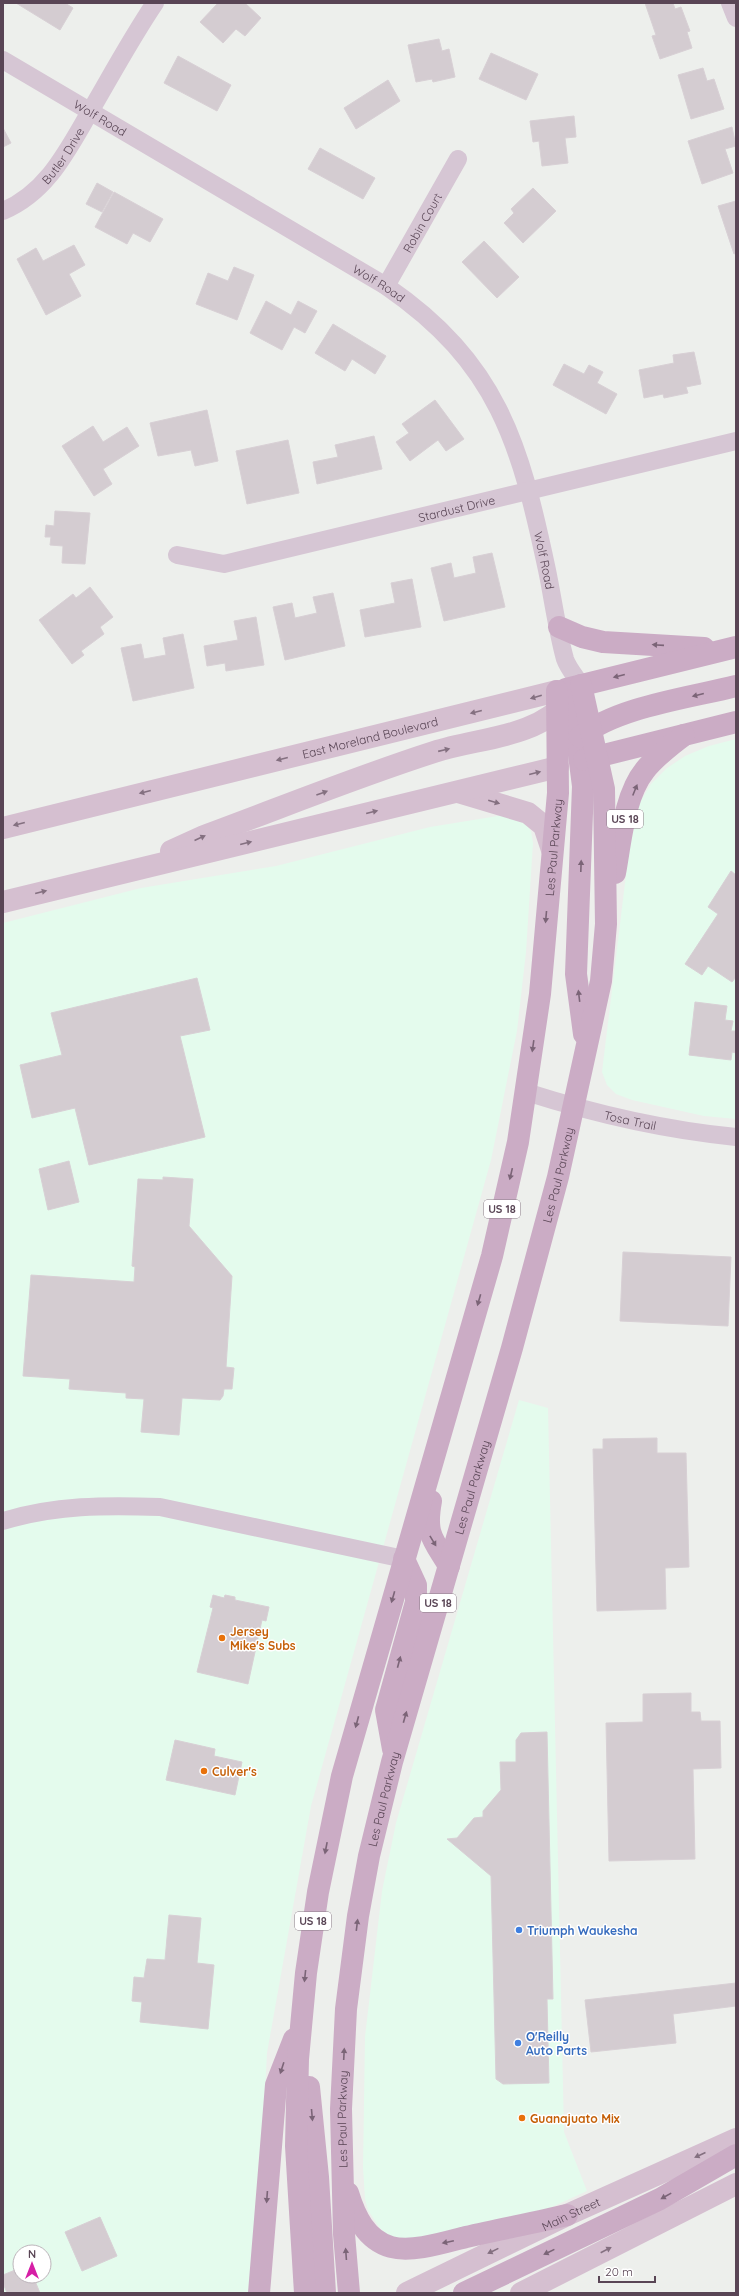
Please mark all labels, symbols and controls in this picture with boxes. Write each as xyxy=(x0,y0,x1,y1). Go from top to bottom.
street label: Wolf Road xyxy=(71,96,129,139)
street label: Butler Drive xyxy=(38,124,87,187)
street label: Robin Court xyxy=(399,190,445,255)
street label: Wolf Road xyxy=(350,261,408,305)
street label: Stardust Drive xyxy=(417,492,497,525)
street label: Wolf Road xyxy=(531,530,558,591)
one-way arrow xyxy=(652,642,664,649)
one-way arrow xyxy=(613,673,625,679)
one-way arrow xyxy=(692,693,704,699)
one-way arrow xyxy=(529,694,541,700)
one-way arrow xyxy=(470,709,482,715)
street label: East Moreland Boulevard xyxy=(300,713,439,761)
one-way arrow xyxy=(438,746,450,752)
one-way arrow xyxy=(276,756,288,762)
one-way arrow xyxy=(530,770,542,776)
one-way arrow xyxy=(632,784,638,796)
one-way arrow xyxy=(316,789,328,795)
one-way arrow xyxy=(139,790,151,796)
street label: Les Paul Parkway xyxy=(541,798,565,897)
one-way arrow xyxy=(488,800,501,806)
one-way arrow xyxy=(366,809,378,815)
road number: US 18 xyxy=(607,810,643,828)
one-way arrow xyxy=(12,821,24,827)
one-way arrow xyxy=(194,835,205,841)
one-way arrow xyxy=(240,840,252,846)
one-way arrow xyxy=(578,859,584,872)
one-way arrow xyxy=(35,889,47,895)
one-way arrow xyxy=(543,911,550,923)
one-way arrow xyxy=(576,990,582,1002)
one-way arrow xyxy=(530,1040,536,1052)
street label: Tosa Trail xyxy=(603,1107,658,1133)
street label: Les Paul Parkway xyxy=(539,1126,576,1224)
one-way arrow xyxy=(507,1168,513,1180)
road number: US 18 xyxy=(484,1200,520,1218)
one-way arrow xyxy=(476,1294,482,1306)
street label: Les Paul Parkway xyxy=(451,1438,492,1536)
one-way arrow xyxy=(430,1535,437,1547)
one-way arrow xyxy=(390,1591,396,1603)
road number: US 18 xyxy=(420,1594,456,1612)
place label: Jersey Mike's Subs xyxy=(230,1624,296,1653)
marker: Jersey Mike's Subs xyxy=(217,1633,227,1643)
one-way arrow xyxy=(397,1656,403,1668)
one-way arrow xyxy=(402,1711,408,1723)
one-way arrow xyxy=(354,1716,360,1728)
street label: Les Paul Parkway xyxy=(364,1749,402,1848)
place label: Culver's xyxy=(212,1764,257,1779)
marker: Culver's xyxy=(199,1766,209,1776)
one-way arrow xyxy=(323,1842,329,1854)
road number: US 18 xyxy=(295,1912,331,1930)
one-way arrow xyxy=(354,1919,360,1931)
place label: Triumph Waukesha xyxy=(527,1923,638,1938)
marker: Triumph Waukesha xyxy=(514,1925,524,1935)
one-way arrow xyxy=(302,1970,309,1982)
place label: O'Reilly Auto Parts xyxy=(526,2029,587,2058)
marker: O'Reilly Auto Parts xyxy=(513,2038,523,2048)
one-way arrow xyxy=(340,2048,347,2060)
one-way arrow xyxy=(279,2063,285,2075)
street label: Les Paul Parkway xyxy=(333,2070,350,2168)
one-way arrow xyxy=(309,2109,315,2121)
place label: Guanajuato Mix xyxy=(530,2111,620,2126)
marker: Guanajuato Mix xyxy=(517,2113,527,2123)
one-way arrow xyxy=(695,2152,706,2158)
one-way arrow xyxy=(263,2191,270,2203)
one-way arrow xyxy=(660,2192,672,2199)
street label: Main Street xyxy=(539,2194,602,2234)
one-way arrow xyxy=(441,2239,454,2245)
north arrow xyxy=(12,2244,52,2284)
text: N xyxy=(28,2247,36,2261)
one-way arrow xyxy=(600,2247,611,2253)
one-way arrow xyxy=(342,2248,349,2260)
one-way arrow xyxy=(488,2248,499,2254)
one-way arrow xyxy=(543,2249,555,2255)
scale bar xyxy=(599,2258,655,2284)
text: 20 m xyxy=(605,2264,633,2279)

